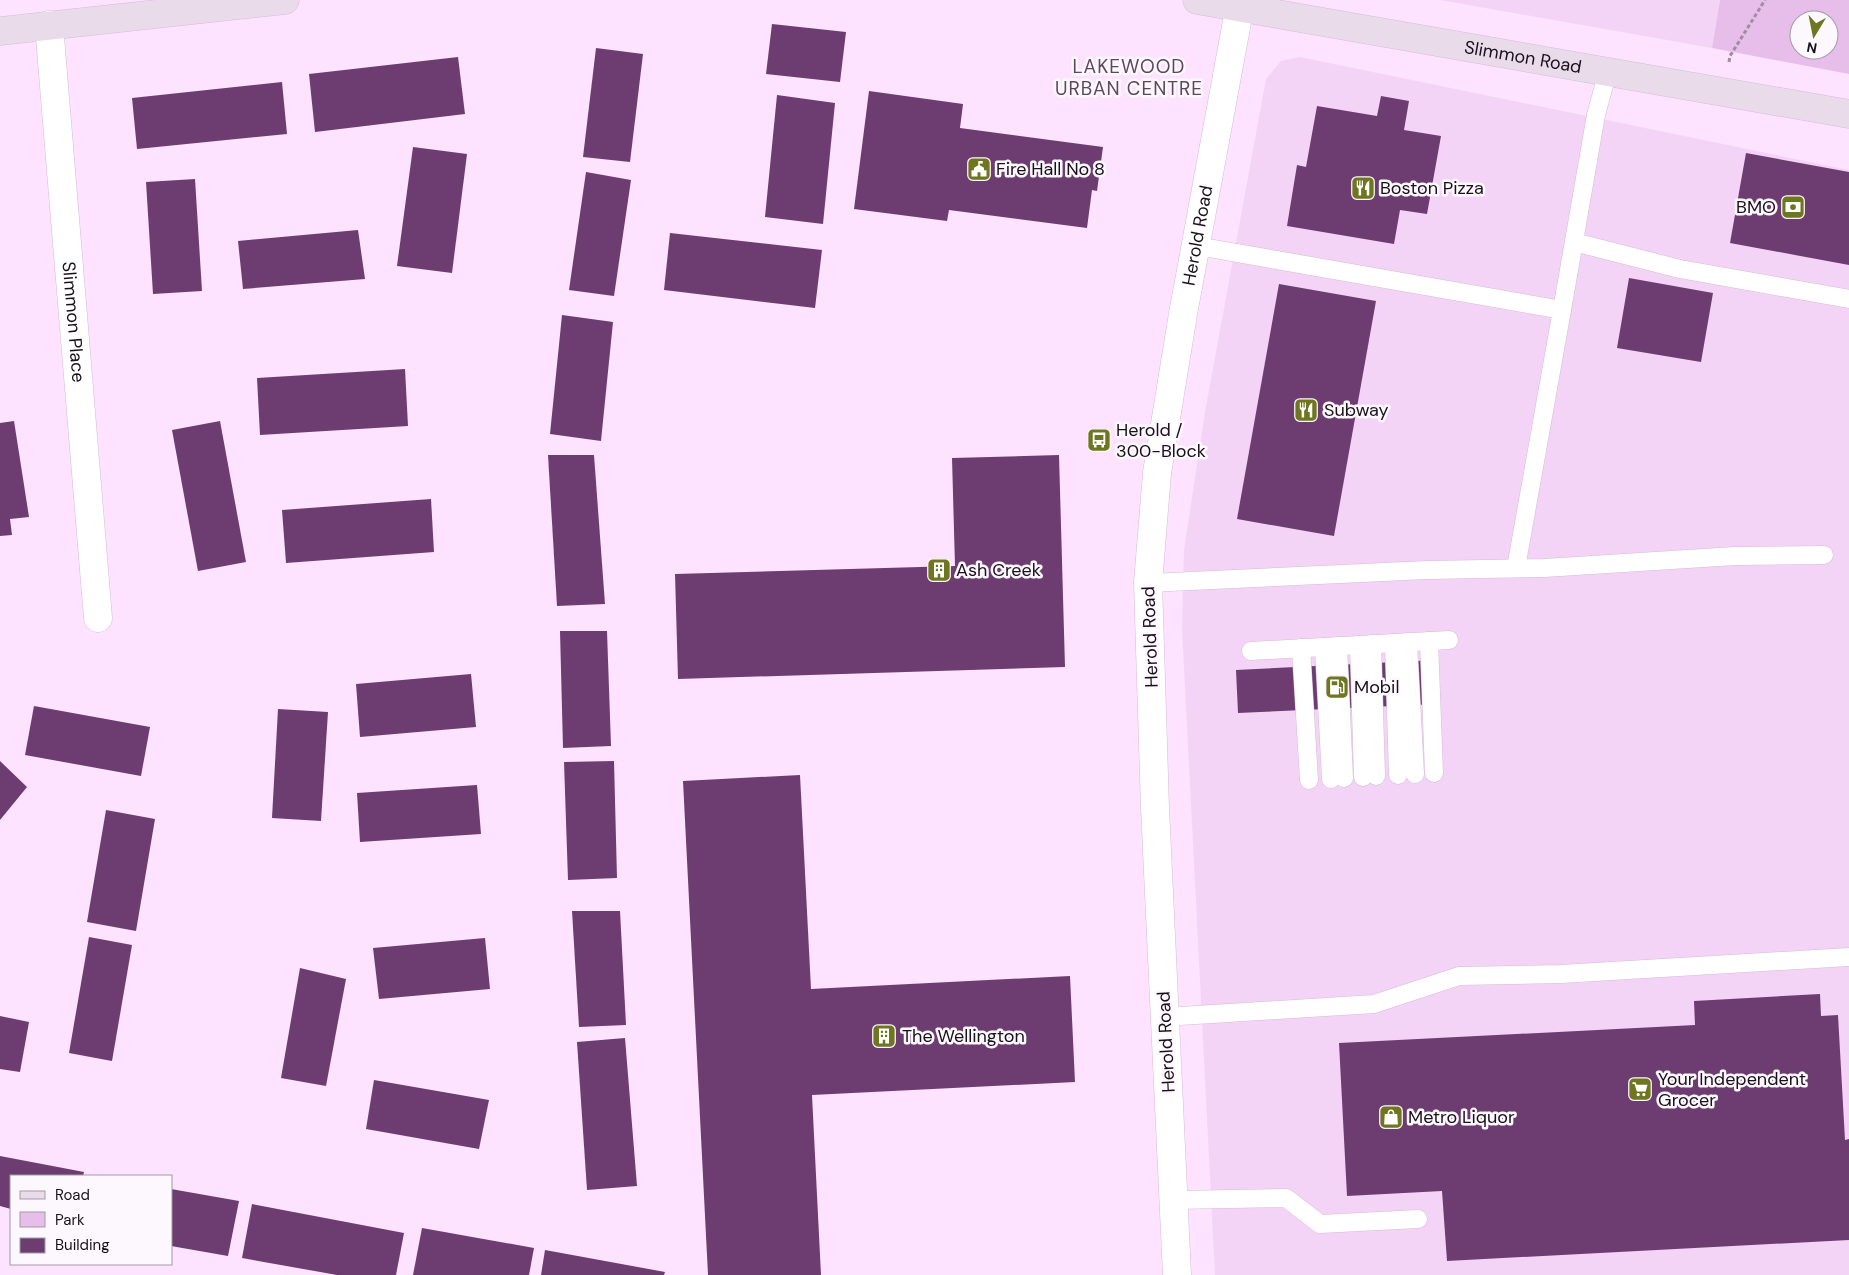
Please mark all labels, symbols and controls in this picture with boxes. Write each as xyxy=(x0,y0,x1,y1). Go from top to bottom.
north arrow xyxy=(1789,10,1839,60)
street label: Slimmon Road xyxy=(1463,35,1584,79)
text: N xyxy=(1805,38,1818,58)
district label: LAKEWOOD URBAN CENTRE xyxy=(1055,54,1203,101)
public building icon: Fire Hall No 8 xyxy=(966,156,992,182)
place label: Fire Hall No 8 xyxy=(996,157,1105,181)
restaurant icon: Boston Pizza xyxy=(1350,175,1376,201)
place label: Boston Pizza xyxy=(1380,176,1484,200)
street label: Herold Road xyxy=(1176,183,1219,288)
bank icon: BMO xyxy=(1780,194,1806,220)
place label: BMO xyxy=(1736,195,1776,219)
street label: Slimmon Place xyxy=(57,260,91,384)
restaurant icon: Subway xyxy=(1293,397,1319,423)
place label: Subway xyxy=(1324,398,1389,422)
place label: Herold / 300-Block xyxy=(1116,418,1206,463)
bus stop icon: Herold / 300-Block xyxy=(1086,427,1112,453)
building icon: Ash Creek xyxy=(926,557,952,583)
place label: Ash Creek xyxy=(956,558,1041,582)
street label: Herold Road xyxy=(1136,586,1164,688)
fuel station icon: Mobil xyxy=(1324,674,1350,700)
place label: Mobil xyxy=(1354,675,1399,699)
street label: Herold Road xyxy=(1151,991,1181,1093)
building icon: The Wellington xyxy=(871,1023,897,1049)
place label: The Wellington xyxy=(902,1024,1025,1048)
place label: Your Independent Grocer xyxy=(1658,1067,1806,1112)
supermarket icon: Your Independent Grocer xyxy=(1627,1076,1653,1102)
shop icon: Metro Liquor xyxy=(1378,1104,1404,1130)
place label: Metro Liquor xyxy=(1408,1105,1515,1129)
legend xyxy=(10,1175,172,1265)
text: Road xyxy=(55,1185,90,1205)
text: Park xyxy=(55,1210,85,1230)
text: Building xyxy=(55,1235,110,1255)

